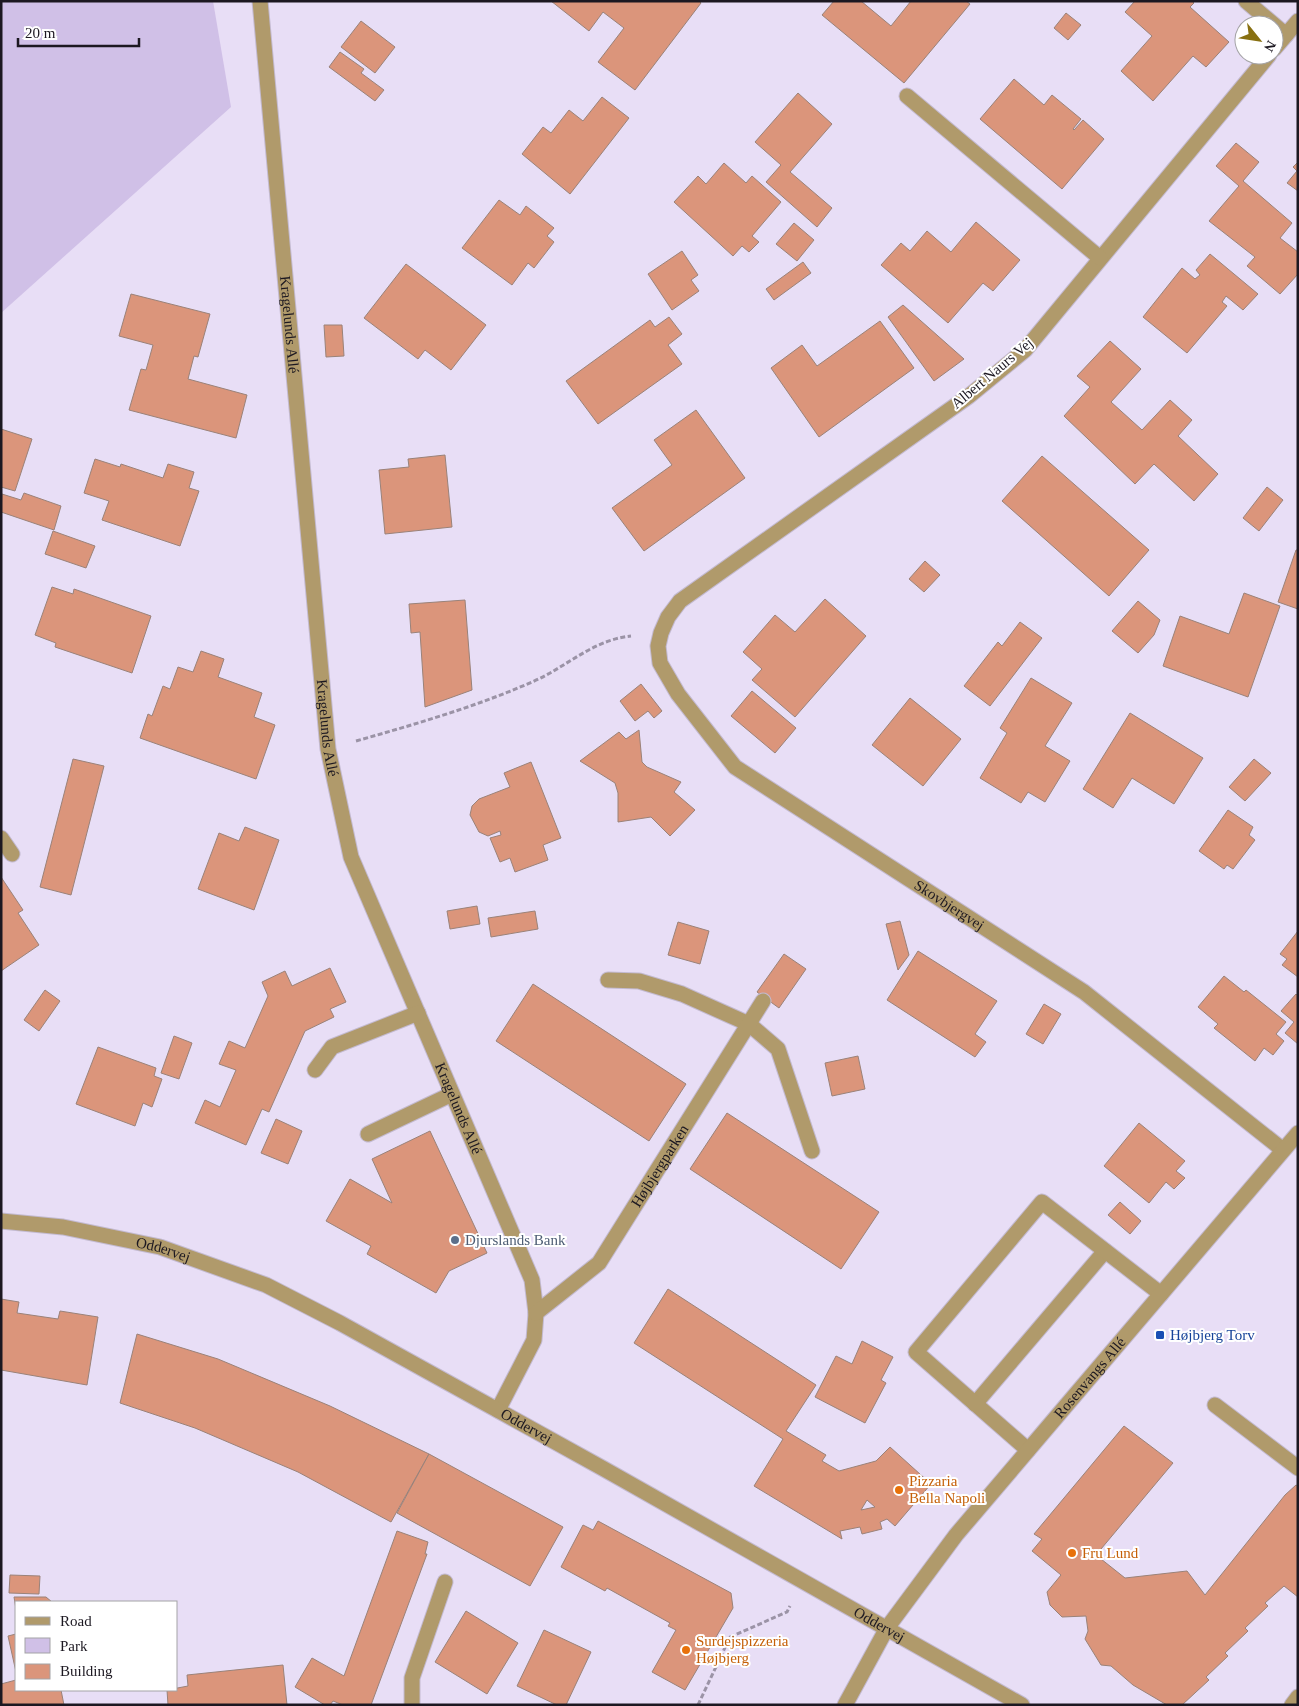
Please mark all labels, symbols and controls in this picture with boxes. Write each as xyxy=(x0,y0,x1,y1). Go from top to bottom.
scale bar xyxy=(18,15,139,47)
north arrow xyxy=(1234,15,1284,65)
text: 20 m xyxy=(25,25,56,41)
text: N xyxy=(1261,38,1279,54)
street label: Kragelunds Allé xyxy=(277,275,302,375)
street label: Albert Naurs Vej xyxy=(948,334,1036,412)
street label: Kragelunds Allé xyxy=(314,678,342,778)
street label: Skovbjergvej xyxy=(911,877,987,933)
street label: Kragelunds Allé xyxy=(432,1060,485,1157)
street label: Højbjergparken xyxy=(628,1121,692,1210)
place label: Djurslands Bank xyxy=(465,1232,566,1248)
street label: Oddervej xyxy=(135,1234,192,1265)
marker: Djurslands Bank xyxy=(449,1234,461,1246)
place label: Højbjerg Torv xyxy=(1170,1327,1255,1343)
marker: Højbjerg Torv xyxy=(1154,1329,1166,1341)
street label: Rosenvangs Allé xyxy=(1051,1334,1129,1422)
street label: Oddervej xyxy=(498,1406,555,1447)
place label: Pizzaria Bella Napoli xyxy=(909,1473,985,1506)
marker: Pizzaria Bella Napoli xyxy=(893,1484,905,1496)
place label: Fru Lund xyxy=(1082,1545,1139,1561)
marker: Fru Lund xyxy=(1066,1547,1078,1559)
legend xyxy=(15,1601,178,1691)
street label: Oddervej xyxy=(851,1604,908,1645)
text: Road xyxy=(60,1613,92,1629)
place label: Surdejspizzeria Højbjerg xyxy=(696,1633,789,1666)
text: Park xyxy=(60,1638,88,1654)
marker: Surdejspizzeria Højbjerg xyxy=(680,1644,692,1656)
text: Building xyxy=(60,1663,113,1679)

